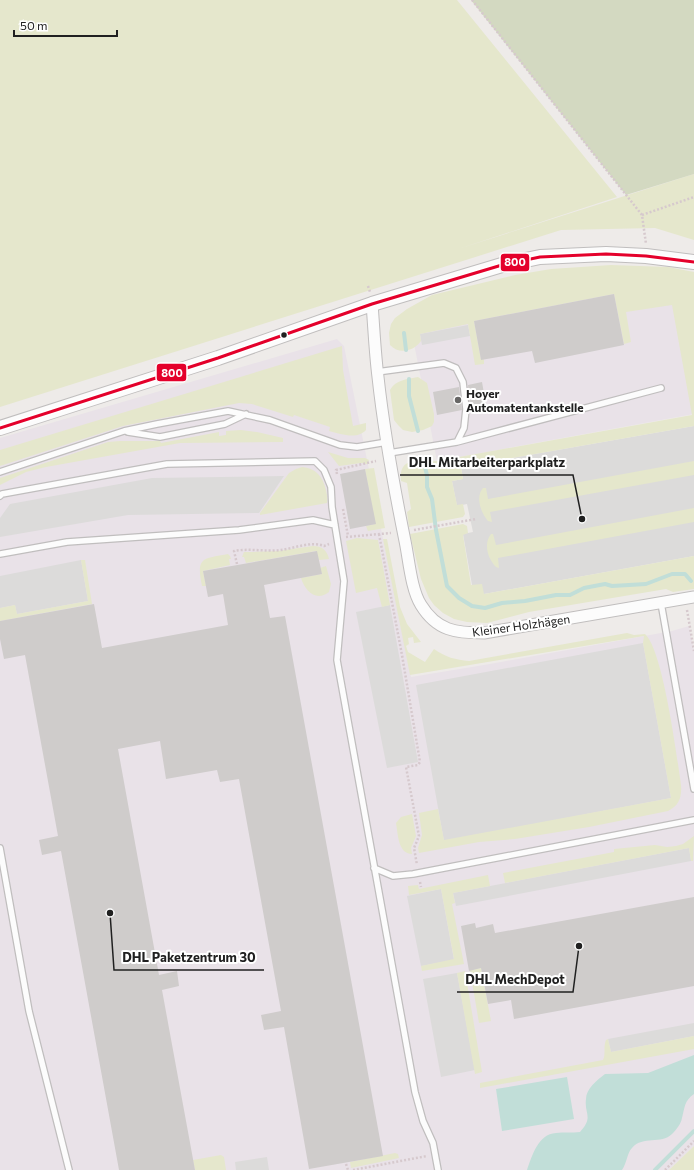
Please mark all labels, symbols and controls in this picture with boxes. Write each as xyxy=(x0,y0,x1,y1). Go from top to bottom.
scale bar xyxy=(14,12,117,38)
text: 50 m xyxy=(20,18,48,32)
line badge: 800 xyxy=(500,253,530,272)
text: 800 xyxy=(504,255,526,268)
unlabelled marker xyxy=(279,330,289,340)
line badge: 800 xyxy=(156,363,187,382)
text: 800 xyxy=(161,366,183,379)
place label: Hoyer Automatentankstelle xyxy=(466,386,584,414)
marker: Hoyer Automatentankstelle xyxy=(453,395,463,405)
callout: DHL Mitarbeiterparkplatz xyxy=(400,450,573,475)
text: DHL Mitarbeiterparkplatz xyxy=(409,454,566,470)
street label: Kleiner Holzhägen xyxy=(471,611,571,639)
callout: DHL Paketzentrum 30 xyxy=(114,945,264,970)
text: DHL Paketzentrum 30 xyxy=(122,949,256,965)
callout: DHL MechDepot xyxy=(457,967,573,992)
text: DHL MechDepot xyxy=(465,971,565,987)

